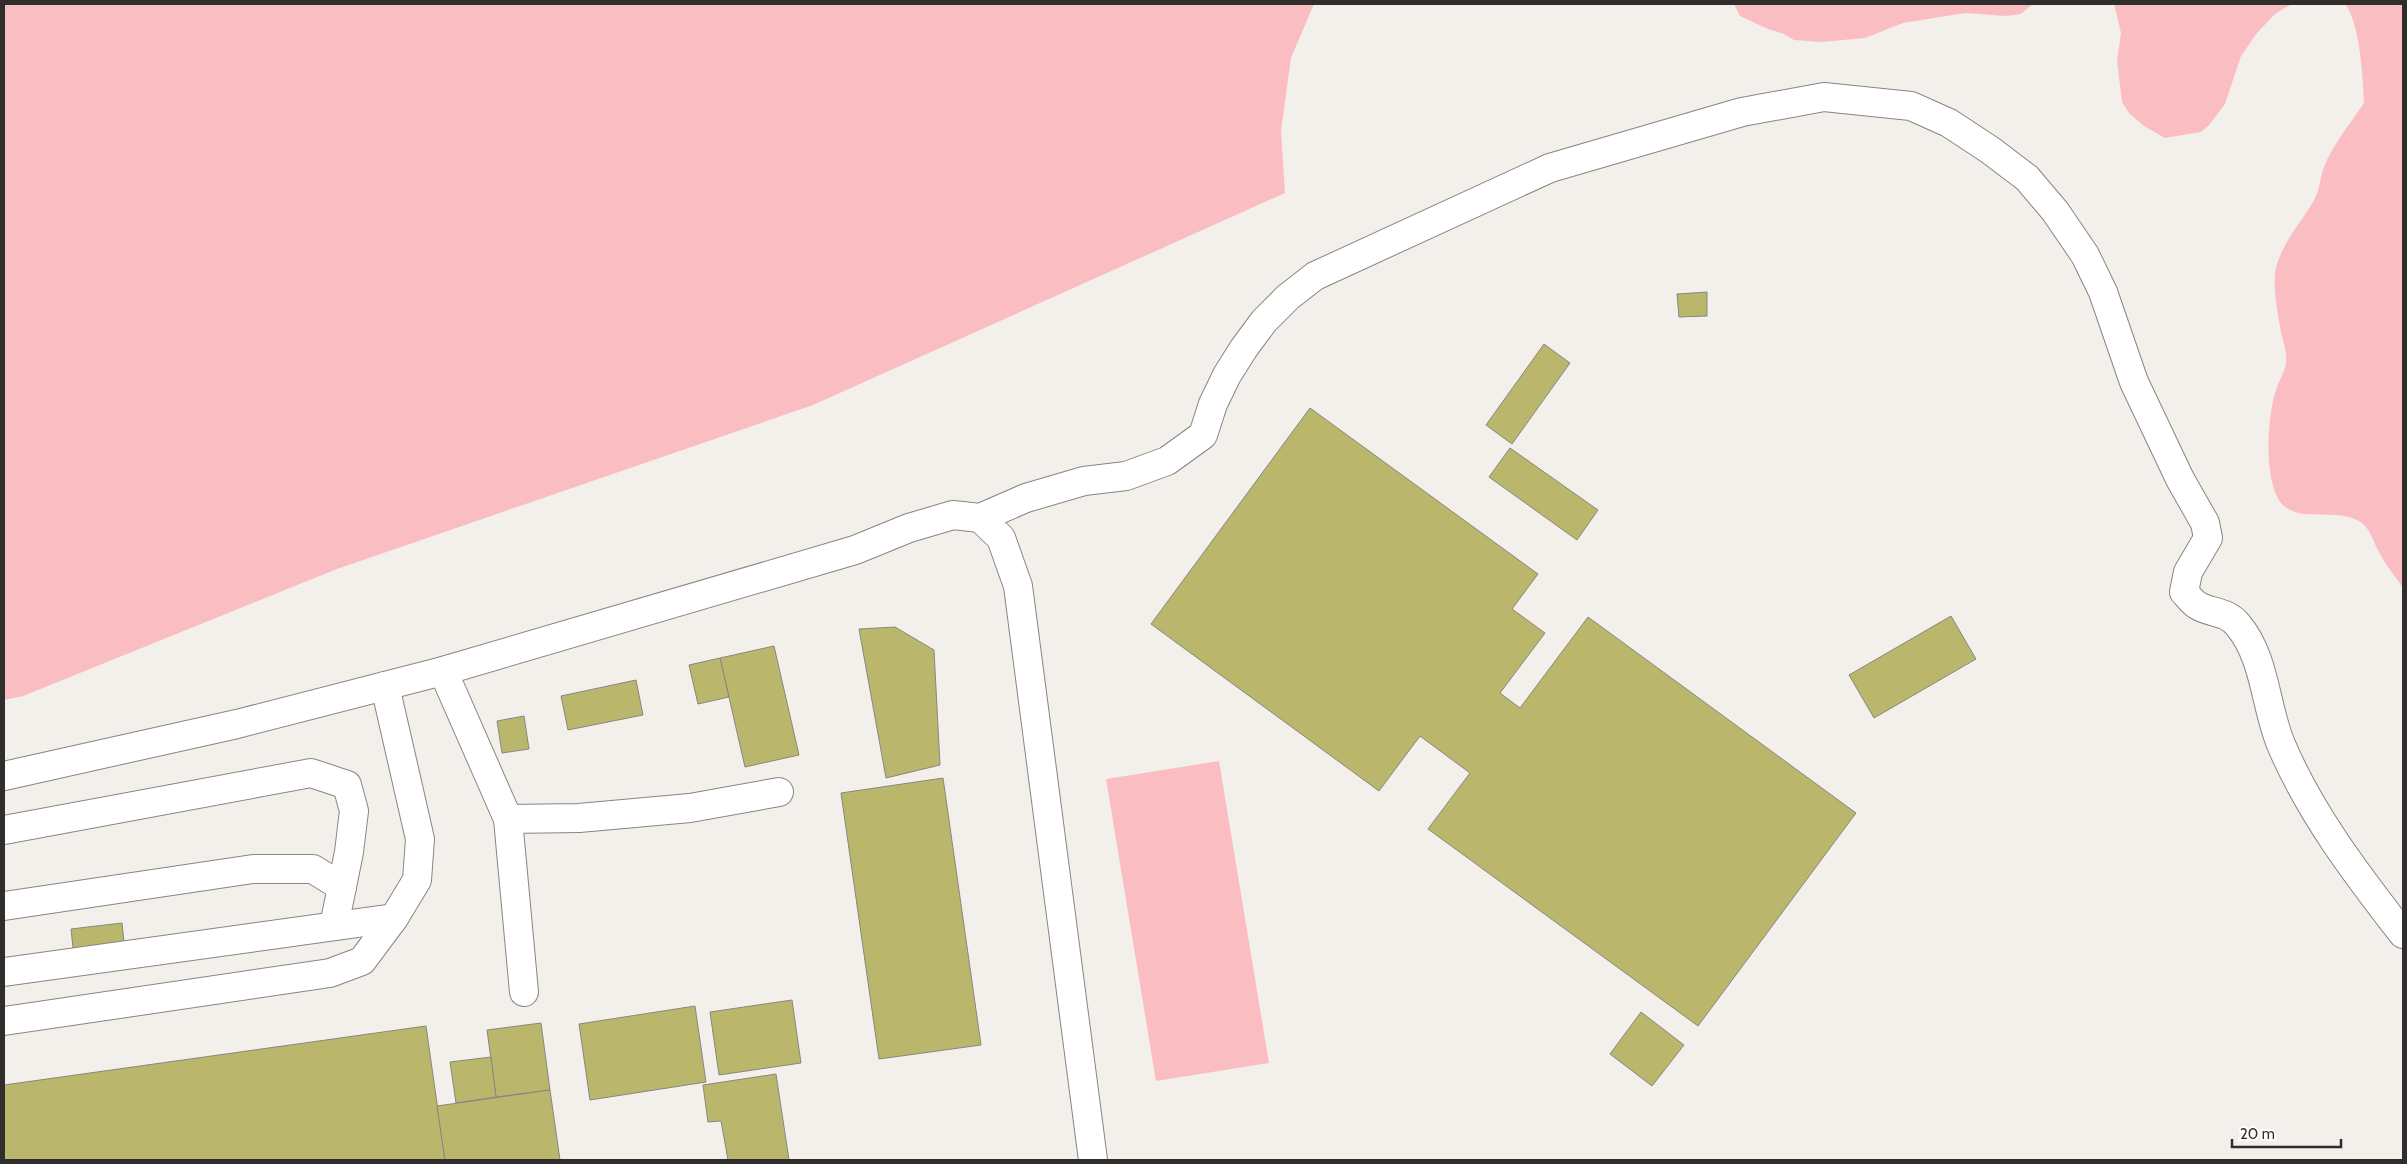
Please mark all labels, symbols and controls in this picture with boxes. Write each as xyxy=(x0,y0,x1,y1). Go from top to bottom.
scale bar xyxy=(2232,1116,2341,1148)
text: 20 m xyxy=(2240,1125,2275,1143)

